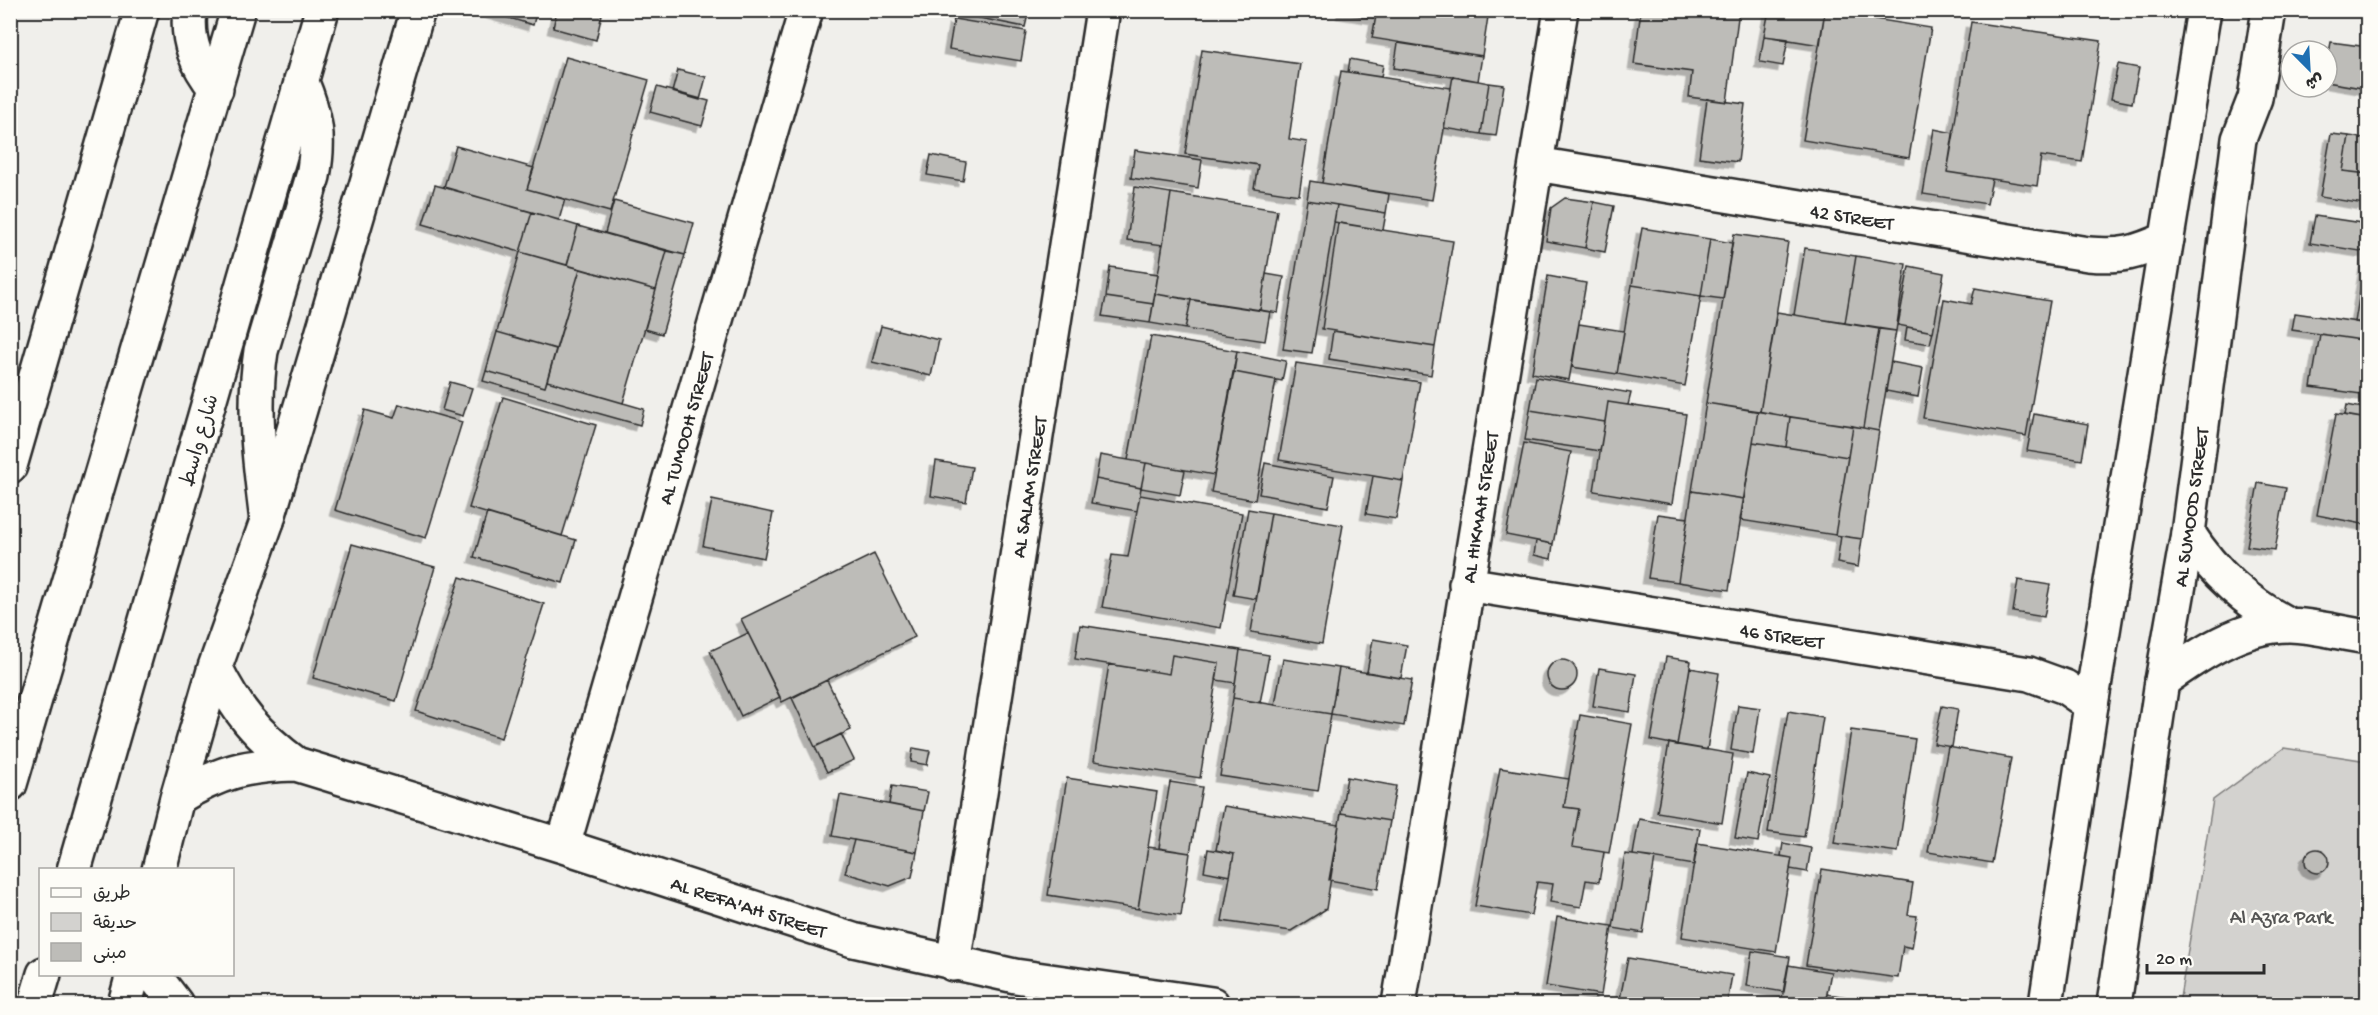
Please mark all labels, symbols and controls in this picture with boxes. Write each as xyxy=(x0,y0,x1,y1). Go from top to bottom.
north arrow xyxy=(2279,39,2339,99)
text: ش xyxy=(2302,67,2326,92)
street label: 42 STREET xyxy=(1808,202,1896,238)
street label: AL TUMOOH STREET xyxy=(656,349,721,508)
street label: شارع واسط xyxy=(176,392,225,490)
street label: AL SALAM STREET xyxy=(1009,414,1054,560)
street label: AL SUMOOD STREET xyxy=(2171,425,2216,589)
street label: AL HIKMAH STREET xyxy=(1459,429,1506,585)
street label: 46 STREET xyxy=(1738,620,1826,657)
legend xyxy=(39,868,234,976)
street label: AL REFA'AH STREET xyxy=(667,873,830,946)
text: طريق xyxy=(93,884,131,905)
park label: Al Azra Park xyxy=(2230,908,2334,931)
text: حديقة xyxy=(93,914,137,935)
scale bar xyxy=(2147,937,2264,975)
text: مبنى xyxy=(93,944,127,965)
text: 20 m xyxy=(2156,950,2192,971)

